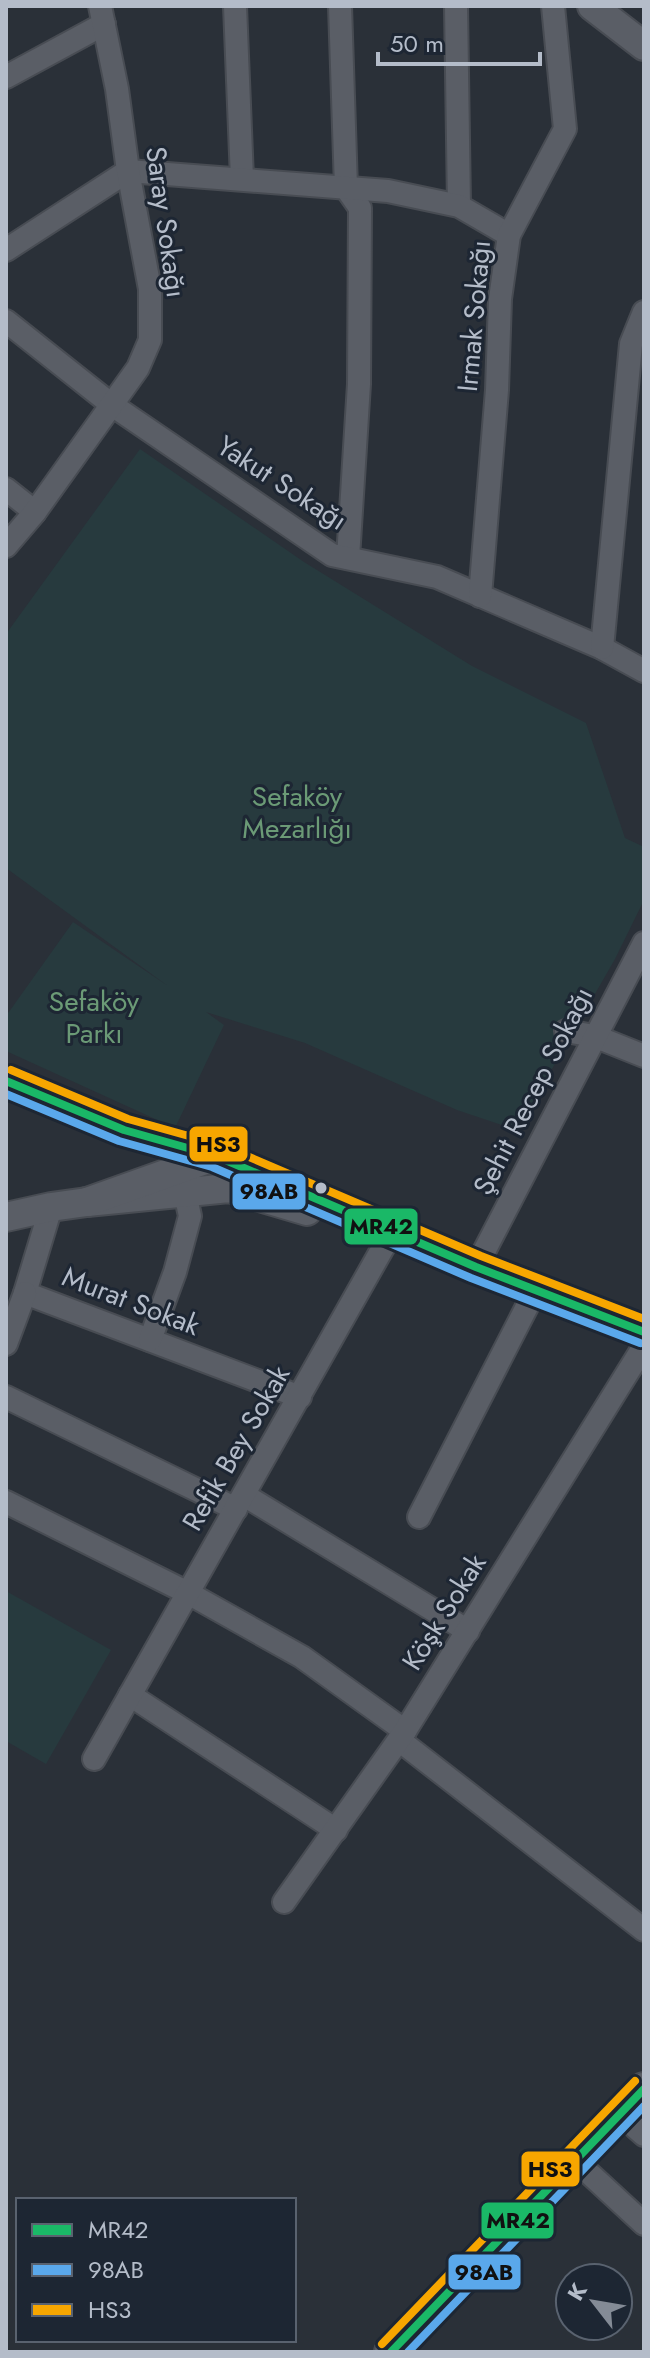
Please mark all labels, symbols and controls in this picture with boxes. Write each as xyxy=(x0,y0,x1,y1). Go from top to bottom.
scale bar xyxy=(378,16,540,66)
text: 50 m xyxy=(390,26,444,61)
street label: Saray Sokağı xyxy=(135,144,197,300)
street label: Irmak Sokağı xyxy=(447,238,501,394)
street label: Yakut Sokağı xyxy=(209,426,355,540)
park label: Sefaköy Mezarlığı xyxy=(242,776,352,849)
street label: Şehit Recep Sokağı xyxy=(463,980,603,1202)
park label: Sefaköy Parkı xyxy=(49,981,140,1054)
line badge: HS3 xyxy=(188,1125,249,1163)
text: HS3 xyxy=(196,1128,240,1160)
line badge: 98AB xyxy=(231,1172,307,1211)
text: 98AB xyxy=(240,1175,298,1207)
unlabelled marker xyxy=(313,1180,329,1196)
line badge: MR42 xyxy=(343,1207,419,1246)
text: MR42 xyxy=(349,1210,413,1242)
street label: Murat Sokak xyxy=(56,1256,206,1346)
street label: Refik Bey Sokak xyxy=(172,1357,300,1538)
street label: Köşk Sokak xyxy=(392,1545,496,1678)
line badge: HS3 xyxy=(520,2150,581,2188)
text: HS3 xyxy=(528,2153,572,2185)
legend xyxy=(16,2198,296,2342)
line badge: MR42 xyxy=(480,2201,555,2240)
text: MR42 xyxy=(486,2204,550,2236)
text: MR42 xyxy=(88,2212,149,2247)
text: 98AB xyxy=(88,2252,144,2287)
line badge: 98AB xyxy=(447,2253,522,2291)
text: 98AB xyxy=(455,2256,513,2288)
north arrow xyxy=(554,2262,634,2342)
text: K xyxy=(559,2276,595,2307)
text: HS3 xyxy=(88,2292,131,2327)

